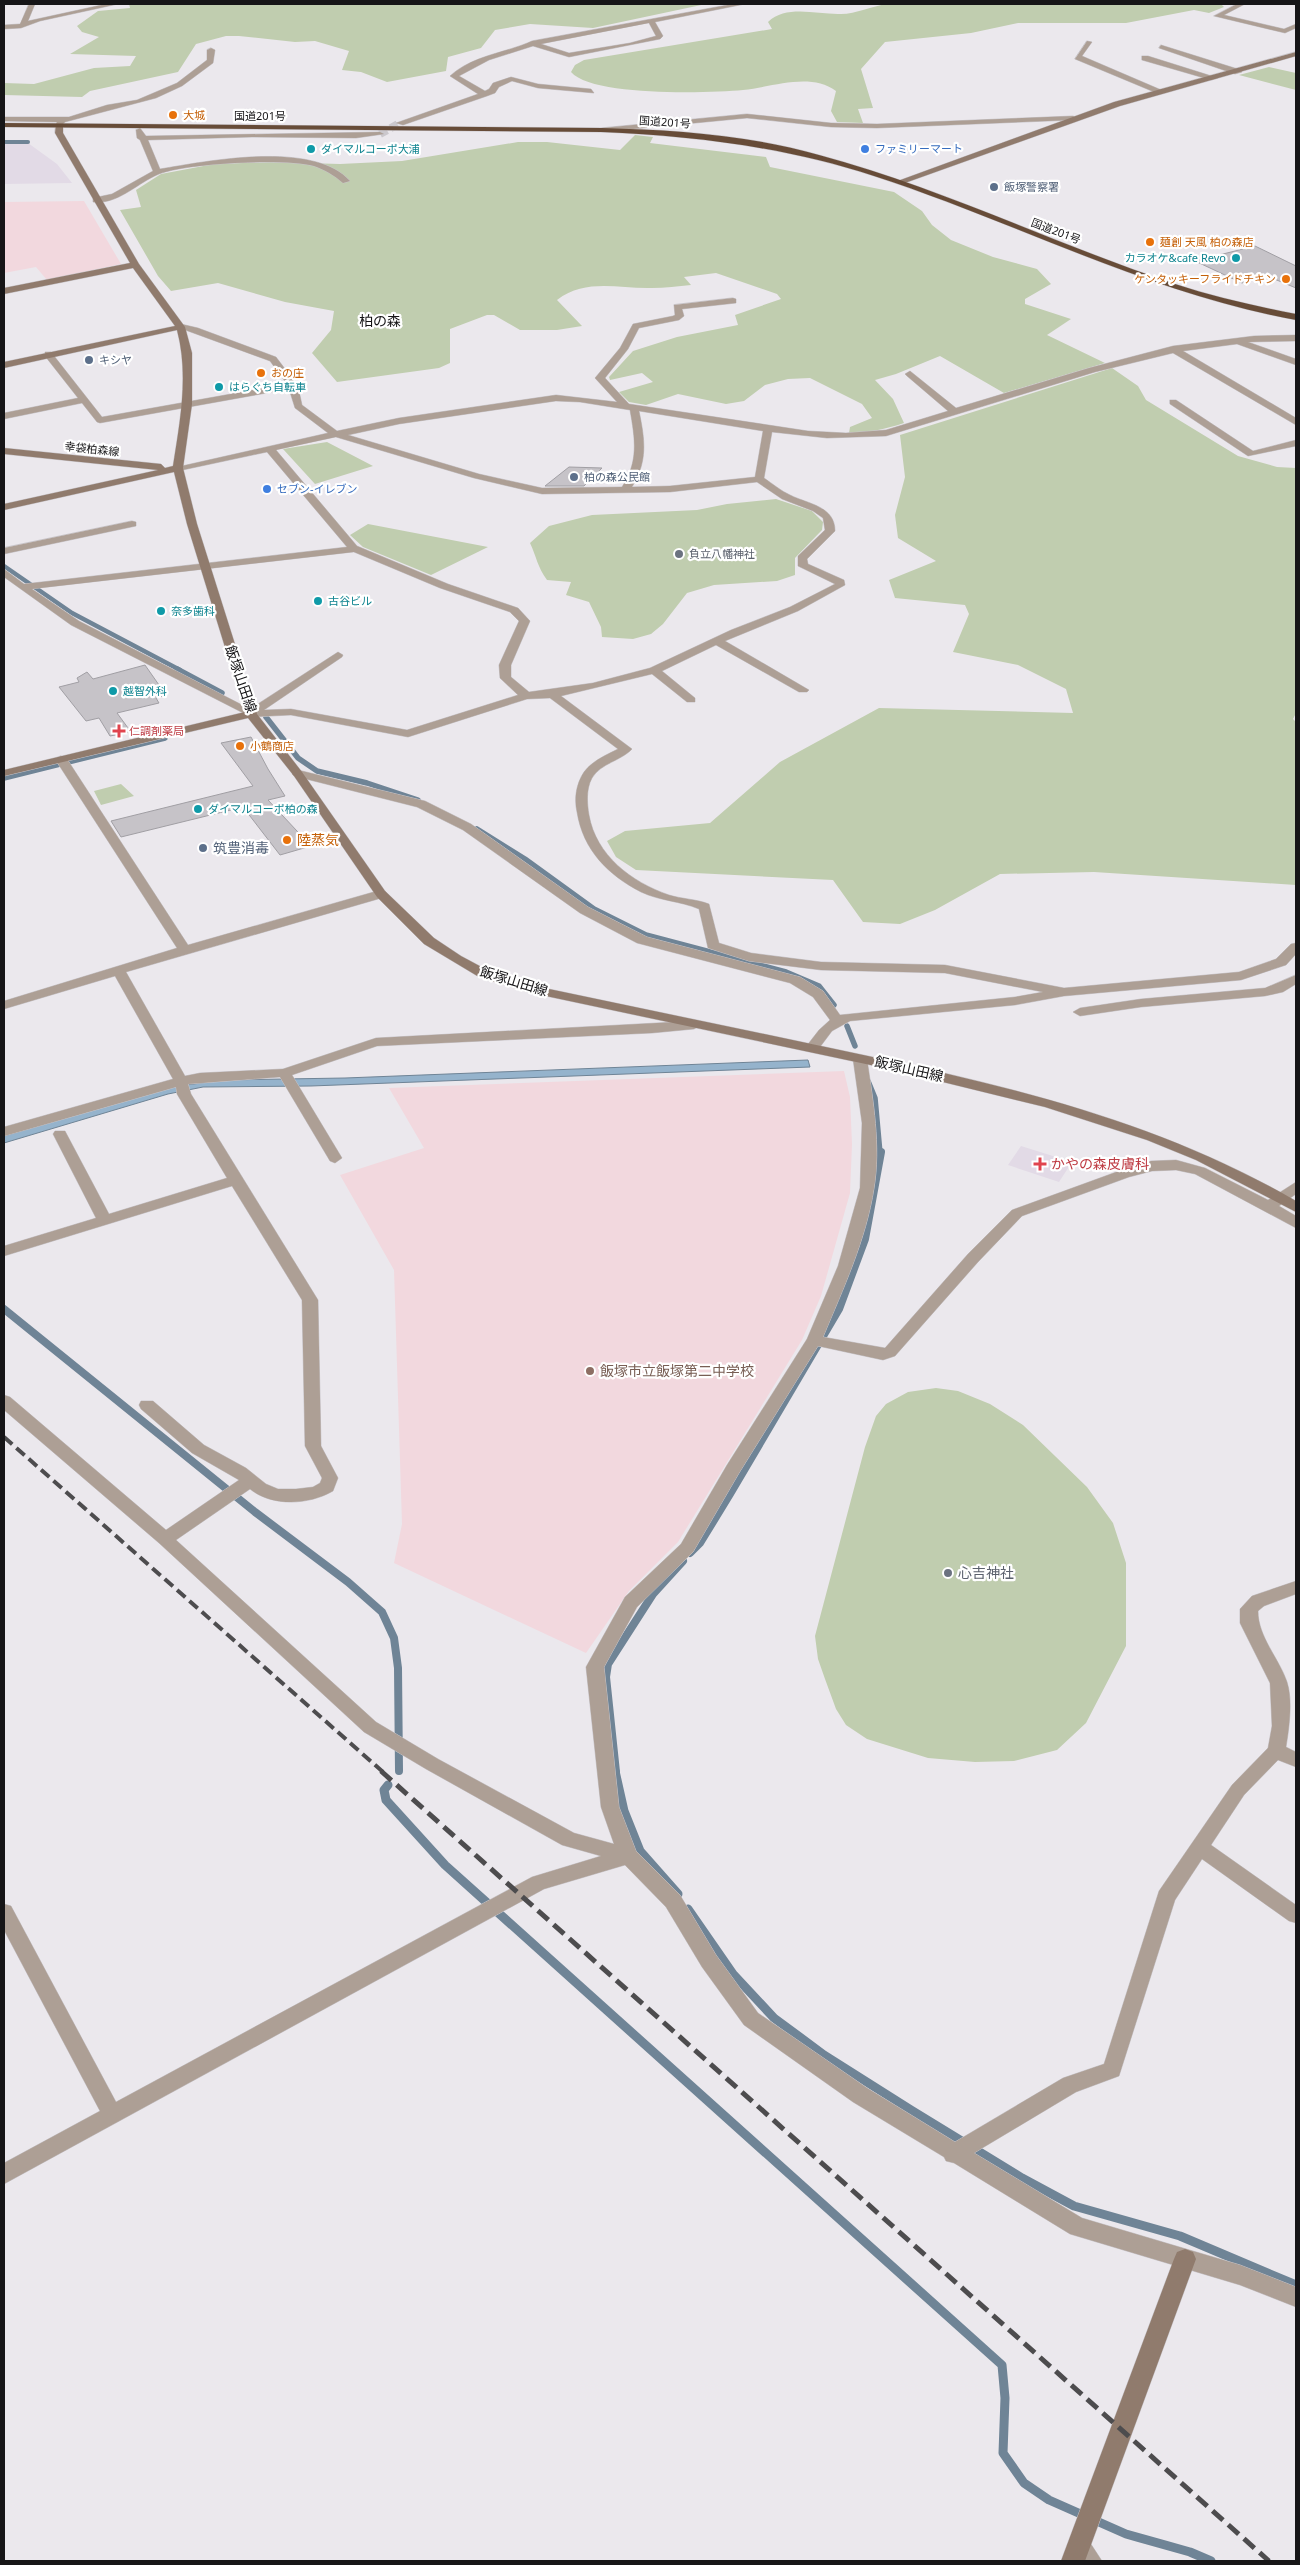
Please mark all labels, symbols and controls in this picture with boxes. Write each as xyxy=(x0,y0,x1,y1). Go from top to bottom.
place label: 大城 xyxy=(183,107,205,122)
street label: 国道201号 xyxy=(234,108,286,123)
marker: 大城 xyxy=(167,109,179,121)
street label: 国道201号 xyxy=(639,112,691,131)
place label: ダイマルコーポ大浦 xyxy=(321,141,420,156)
place label: ファミリーマート xyxy=(875,141,963,156)
marker: ダイマルコーポ大浦 xyxy=(305,143,317,155)
marker: ファミリーマート xyxy=(859,143,871,155)
place label: 飯塚警察署 xyxy=(1004,179,1059,194)
marker: 飯塚警察署 xyxy=(988,181,1000,193)
street label: 国道201号 xyxy=(1029,214,1083,247)
place label: 麺創 天風 柏の森店 xyxy=(1160,234,1254,249)
marker: 麺創 天風 柏の森店 xyxy=(1144,236,1156,248)
place label: カラオケ&cafe Revo xyxy=(1125,250,1226,265)
marker: カラオケ&cafe Revo xyxy=(1230,252,1242,264)
place label: ケンタッキーフライドチキン xyxy=(1134,271,1276,286)
marker: ケンタッキーフライドチキン xyxy=(1280,273,1292,285)
district label: 柏の森 xyxy=(359,311,401,330)
place label: キシヤ xyxy=(99,352,132,367)
marker: キシヤ xyxy=(83,354,95,366)
place label: おの庄 xyxy=(271,365,304,380)
marker: おの庄 xyxy=(255,367,267,379)
place label: はらぐち自転車 xyxy=(229,379,306,394)
marker: はらぐち自転車 xyxy=(213,381,225,393)
street label: 幸袋柏森線 xyxy=(64,438,120,459)
place label: 柏の森公民館 xyxy=(584,469,650,484)
marker: 柏の森公民館 xyxy=(568,471,580,483)
place label: セブン-イレブン xyxy=(277,481,358,496)
marker: セブン-イレブン xyxy=(261,483,273,495)
place label: 負立八幡神社 xyxy=(689,546,755,561)
marker: 負立八幡神社 xyxy=(673,548,685,560)
place label: 古谷ビル xyxy=(328,593,372,608)
marker: 古谷ビル xyxy=(312,595,324,607)
place label: 奈多歯科 xyxy=(171,603,215,618)
marker: 奈多歯科 xyxy=(155,605,167,617)
street label: 飯塚山田線 xyxy=(221,643,262,715)
place label: 越智外科 xyxy=(123,683,167,698)
marker: 越智外科 xyxy=(107,685,119,697)
place label: 仁調剤薬局 xyxy=(129,723,184,738)
marker: 仁調剤薬局 xyxy=(113,725,125,737)
place label: 小鶴商店 xyxy=(250,738,294,753)
marker: 小鶴商店 xyxy=(234,740,246,752)
place label: ダイマルコーポ柏の森 xyxy=(208,801,318,816)
marker: ダイマルコーポ柏の森 xyxy=(192,803,204,815)
place label: 陸蒸気 xyxy=(297,830,339,849)
marker: 陸蒸気 xyxy=(281,834,293,846)
place label: 筑豊消毒 xyxy=(213,838,269,857)
marker: 筑豊消毒 xyxy=(197,842,209,854)
street label: 飯塚山田線 xyxy=(478,961,550,1000)
street label: 飯塚山田線 xyxy=(873,1051,945,1086)
place label: かやの森皮膚科 xyxy=(1051,1154,1149,1173)
marker: かやの森皮膚科 xyxy=(1033,1157,1047,1171)
place label: 飯塚市立飯塚第二中学校 xyxy=(600,1361,754,1380)
marker: 飯塚市立飯塚第二中学校 xyxy=(584,1365,596,1377)
place label: 心吉神社 xyxy=(958,1563,1014,1582)
marker: 心吉神社 xyxy=(942,1567,954,1579)

